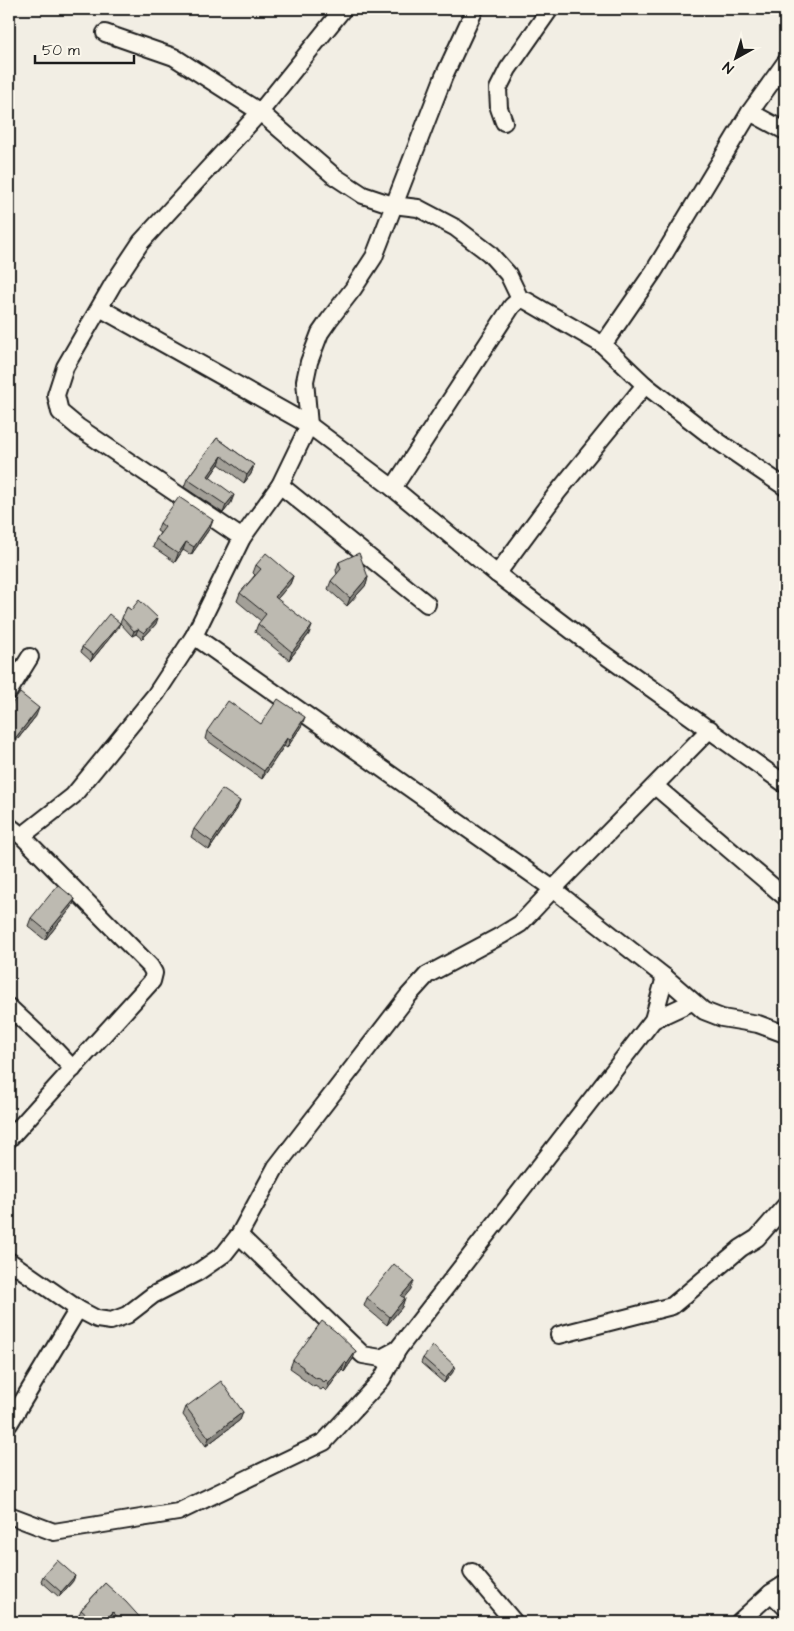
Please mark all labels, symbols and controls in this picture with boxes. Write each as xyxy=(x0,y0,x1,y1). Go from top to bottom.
scale bar xyxy=(35,32,134,64)
north arrow xyxy=(712,32,762,82)
text: 50 m xyxy=(42,40,80,61)
text: N xyxy=(719,57,738,78)

